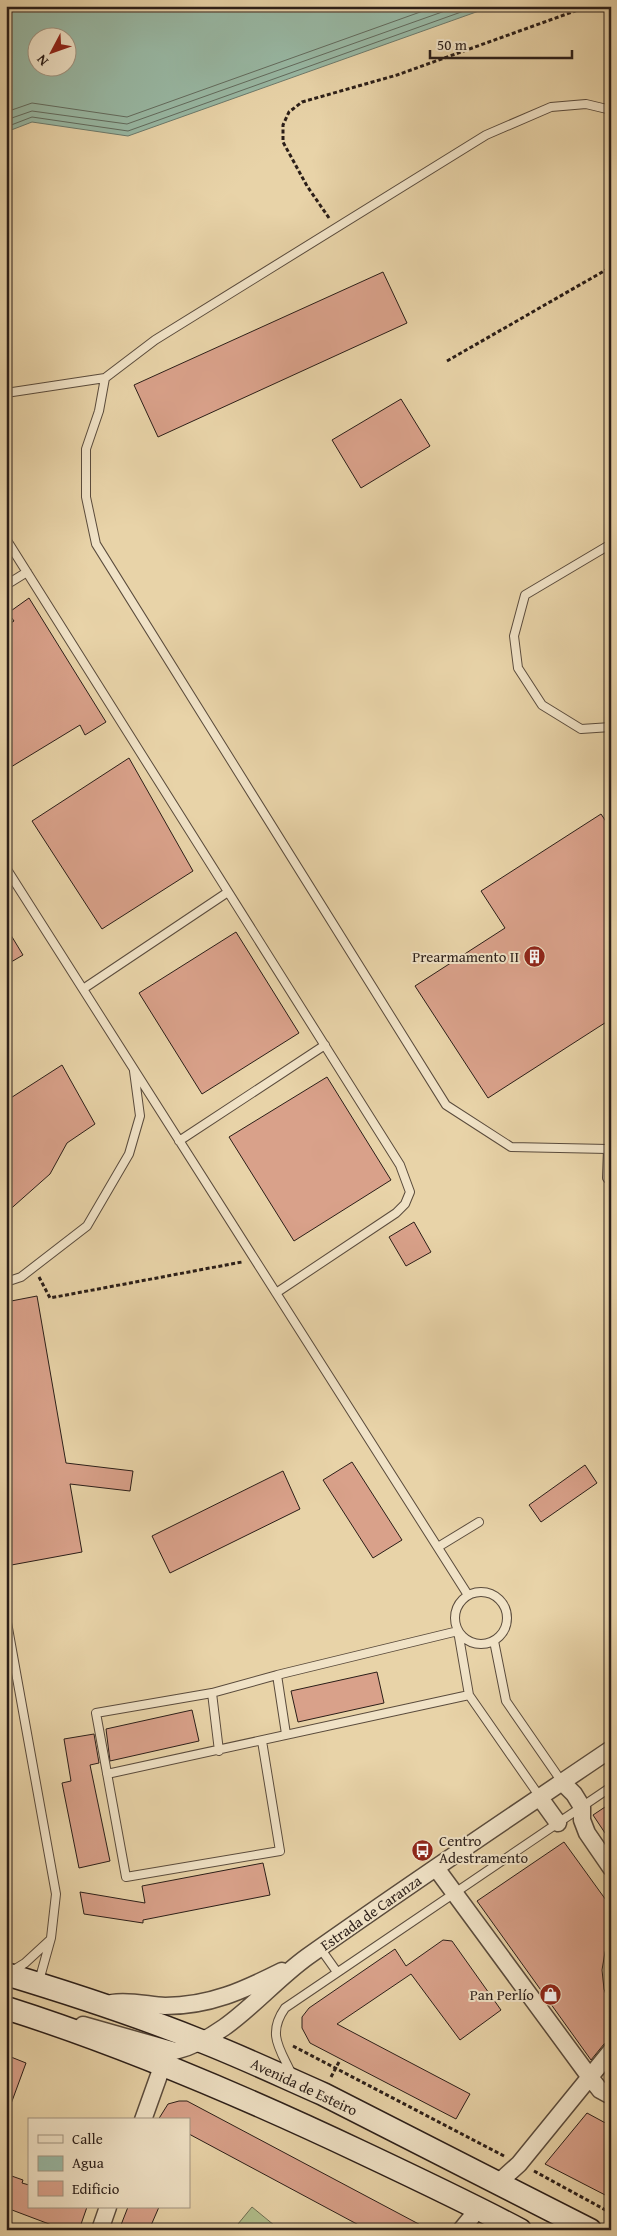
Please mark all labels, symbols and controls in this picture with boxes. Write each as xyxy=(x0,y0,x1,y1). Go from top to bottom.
north arrow xyxy=(28,28,78,78)
scale bar xyxy=(430,28,572,60)
text: 50 m xyxy=(437,34,468,55)
text: N xyxy=(31,50,53,71)
building icon: Prearmamento II xyxy=(523,945,547,969)
place label: Prearmamento II xyxy=(412,946,519,967)
place label: Centro Adestramento xyxy=(439,1830,529,1868)
bus stop icon: Centro Adestramento xyxy=(411,1838,435,1862)
street label: Estrada de Caranza xyxy=(316,1870,426,1955)
shop icon: Pan Perlío xyxy=(538,1983,562,2007)
place label: Pan Perlío xyxy=(470,1984,534,2005)
street label: Avenida de Esteiro xyxy=(247,2053,361,2121)
legend xyxy=(28,2118,190,2208)
text: Calle xyxy=(72,2128,103,2149)
text: Agua xyxy=(72,2152,104,2173)
text: Edificio xyxy=(72,2178,120,2199)

